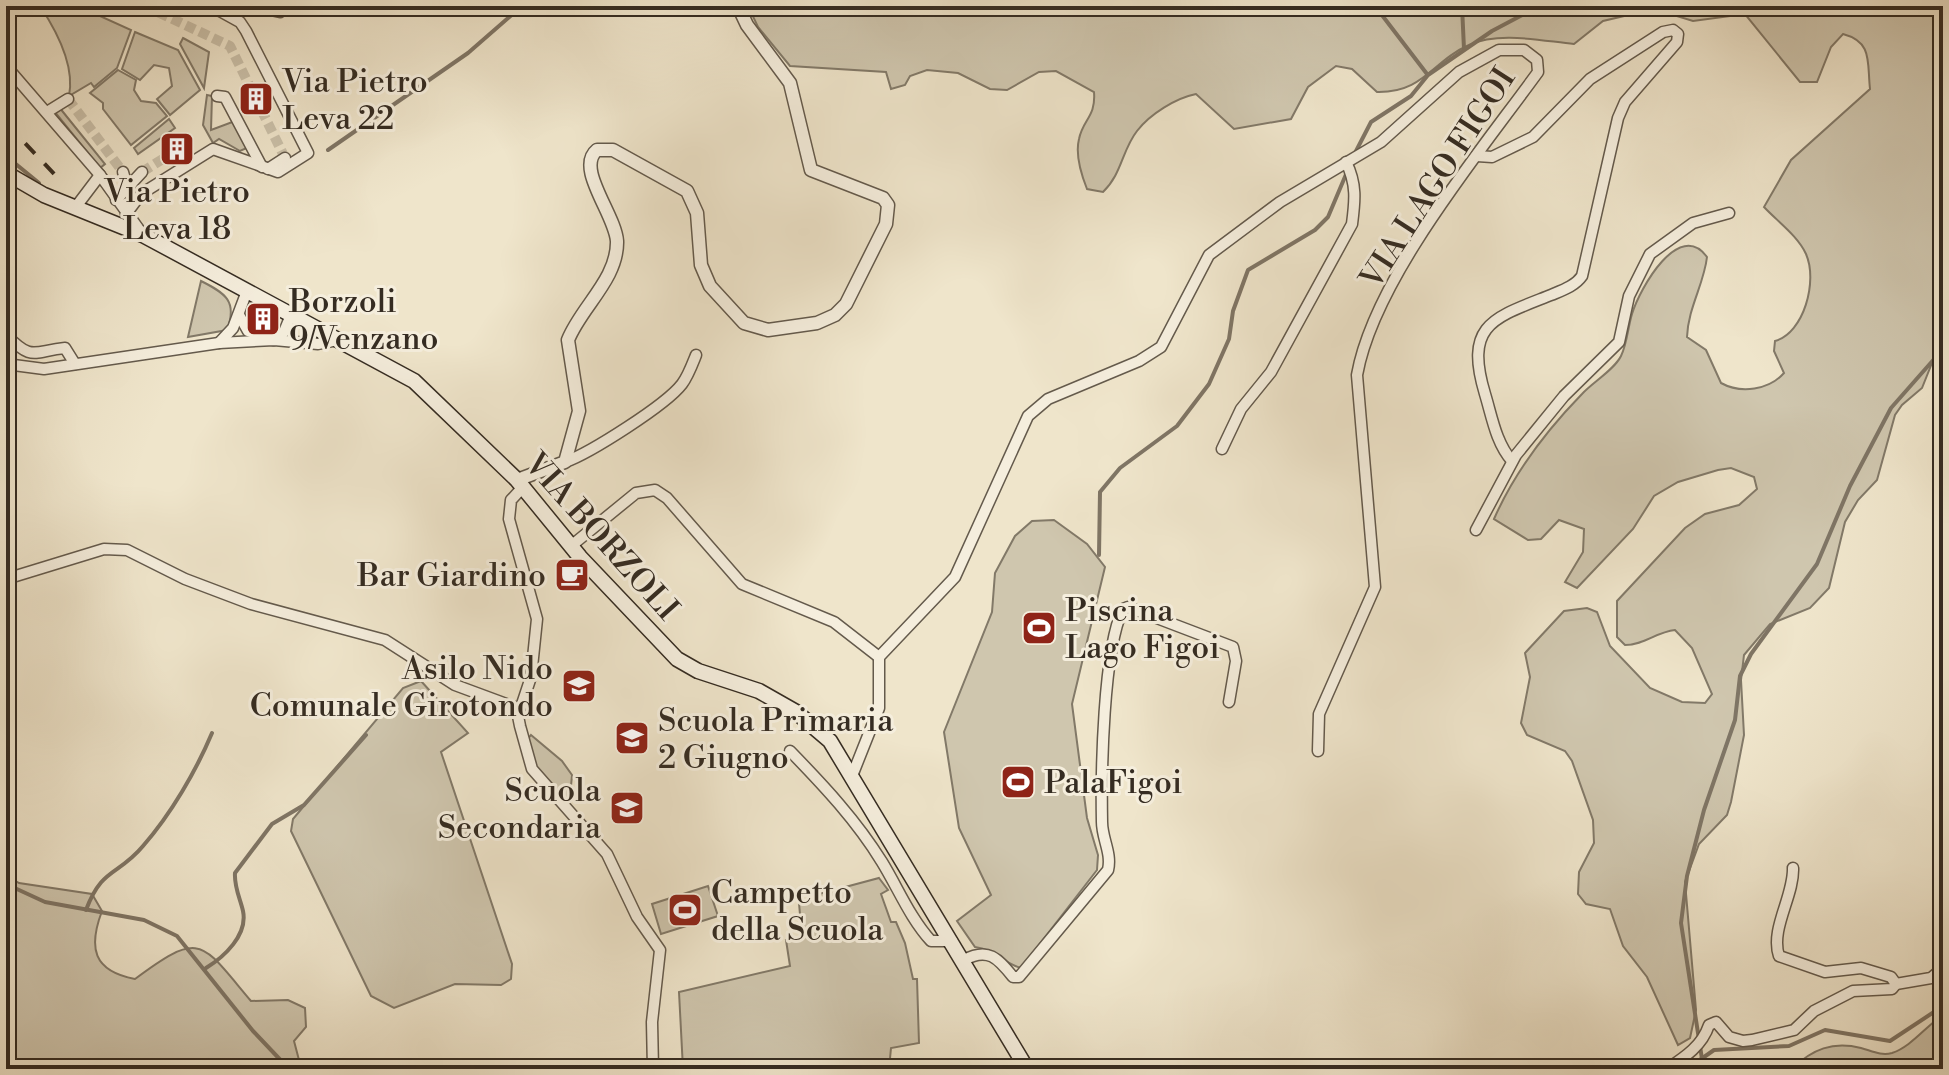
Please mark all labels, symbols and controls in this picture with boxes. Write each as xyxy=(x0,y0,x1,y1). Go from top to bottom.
street label: VIA LAGO FIGOI xyxy=(1351,61,1524,297)
place label: Via Pietro Leva 22 xyxy=(281,62,428,139)
building icon: Via Pietro Leva 22 xyxy=(237,80,275,118)
building icon: Via Pietro Leva 18 xyxy=(158,130,196,168)
place label: Via Pietro Leva 18 xyxy=(103,172,250,249)
place label: Borzoli 9/Venzano xyxy=(288,282,438,359)
building icon: Borzoli 9/Venzano xyxy=(244,300,282,338)
street label: VIA BORZOLI xyxy=(515,444,687,629)
place label: Bar Giardino xyxy=(356,556,546,596)
cafe icon: Bar Giardino xyxy=(553,556,591,594)
place label: Piscina Lago Figoi xyxy=(1065,591,1220,668)
sports icon: Piscina Lago Figoi xyxy=(1020,609,1058,647)
place label: Asilo Nido Comunale Girotondo xyxy=(250,649,553,726)
school or university icon: Asilo Nido Comunale Girotondo xyxy=(560,667,598,705)
place label: Scuola Primaria 2 Giugno xyxy=(658,701,894,778)
school or university icon: Scuola Primaria 2 Giugno xyxy=(613,719,651,757)
sports icon: PalaFigoi xyxy=(999,763,1037,801)
place label: PalaFigoi xyxy=(1044,763,1182,803)
place label: Scuola Secondaria xyxy=(438,771,602,848)
school or university icon: Scuola Secondaria xyxy=(608,789,646,827)
place label: Campetto della Scuola xyxy=(711,873,884,950)
sports icon: Campetto della Scuola xyxy=(666,891,704,929)

